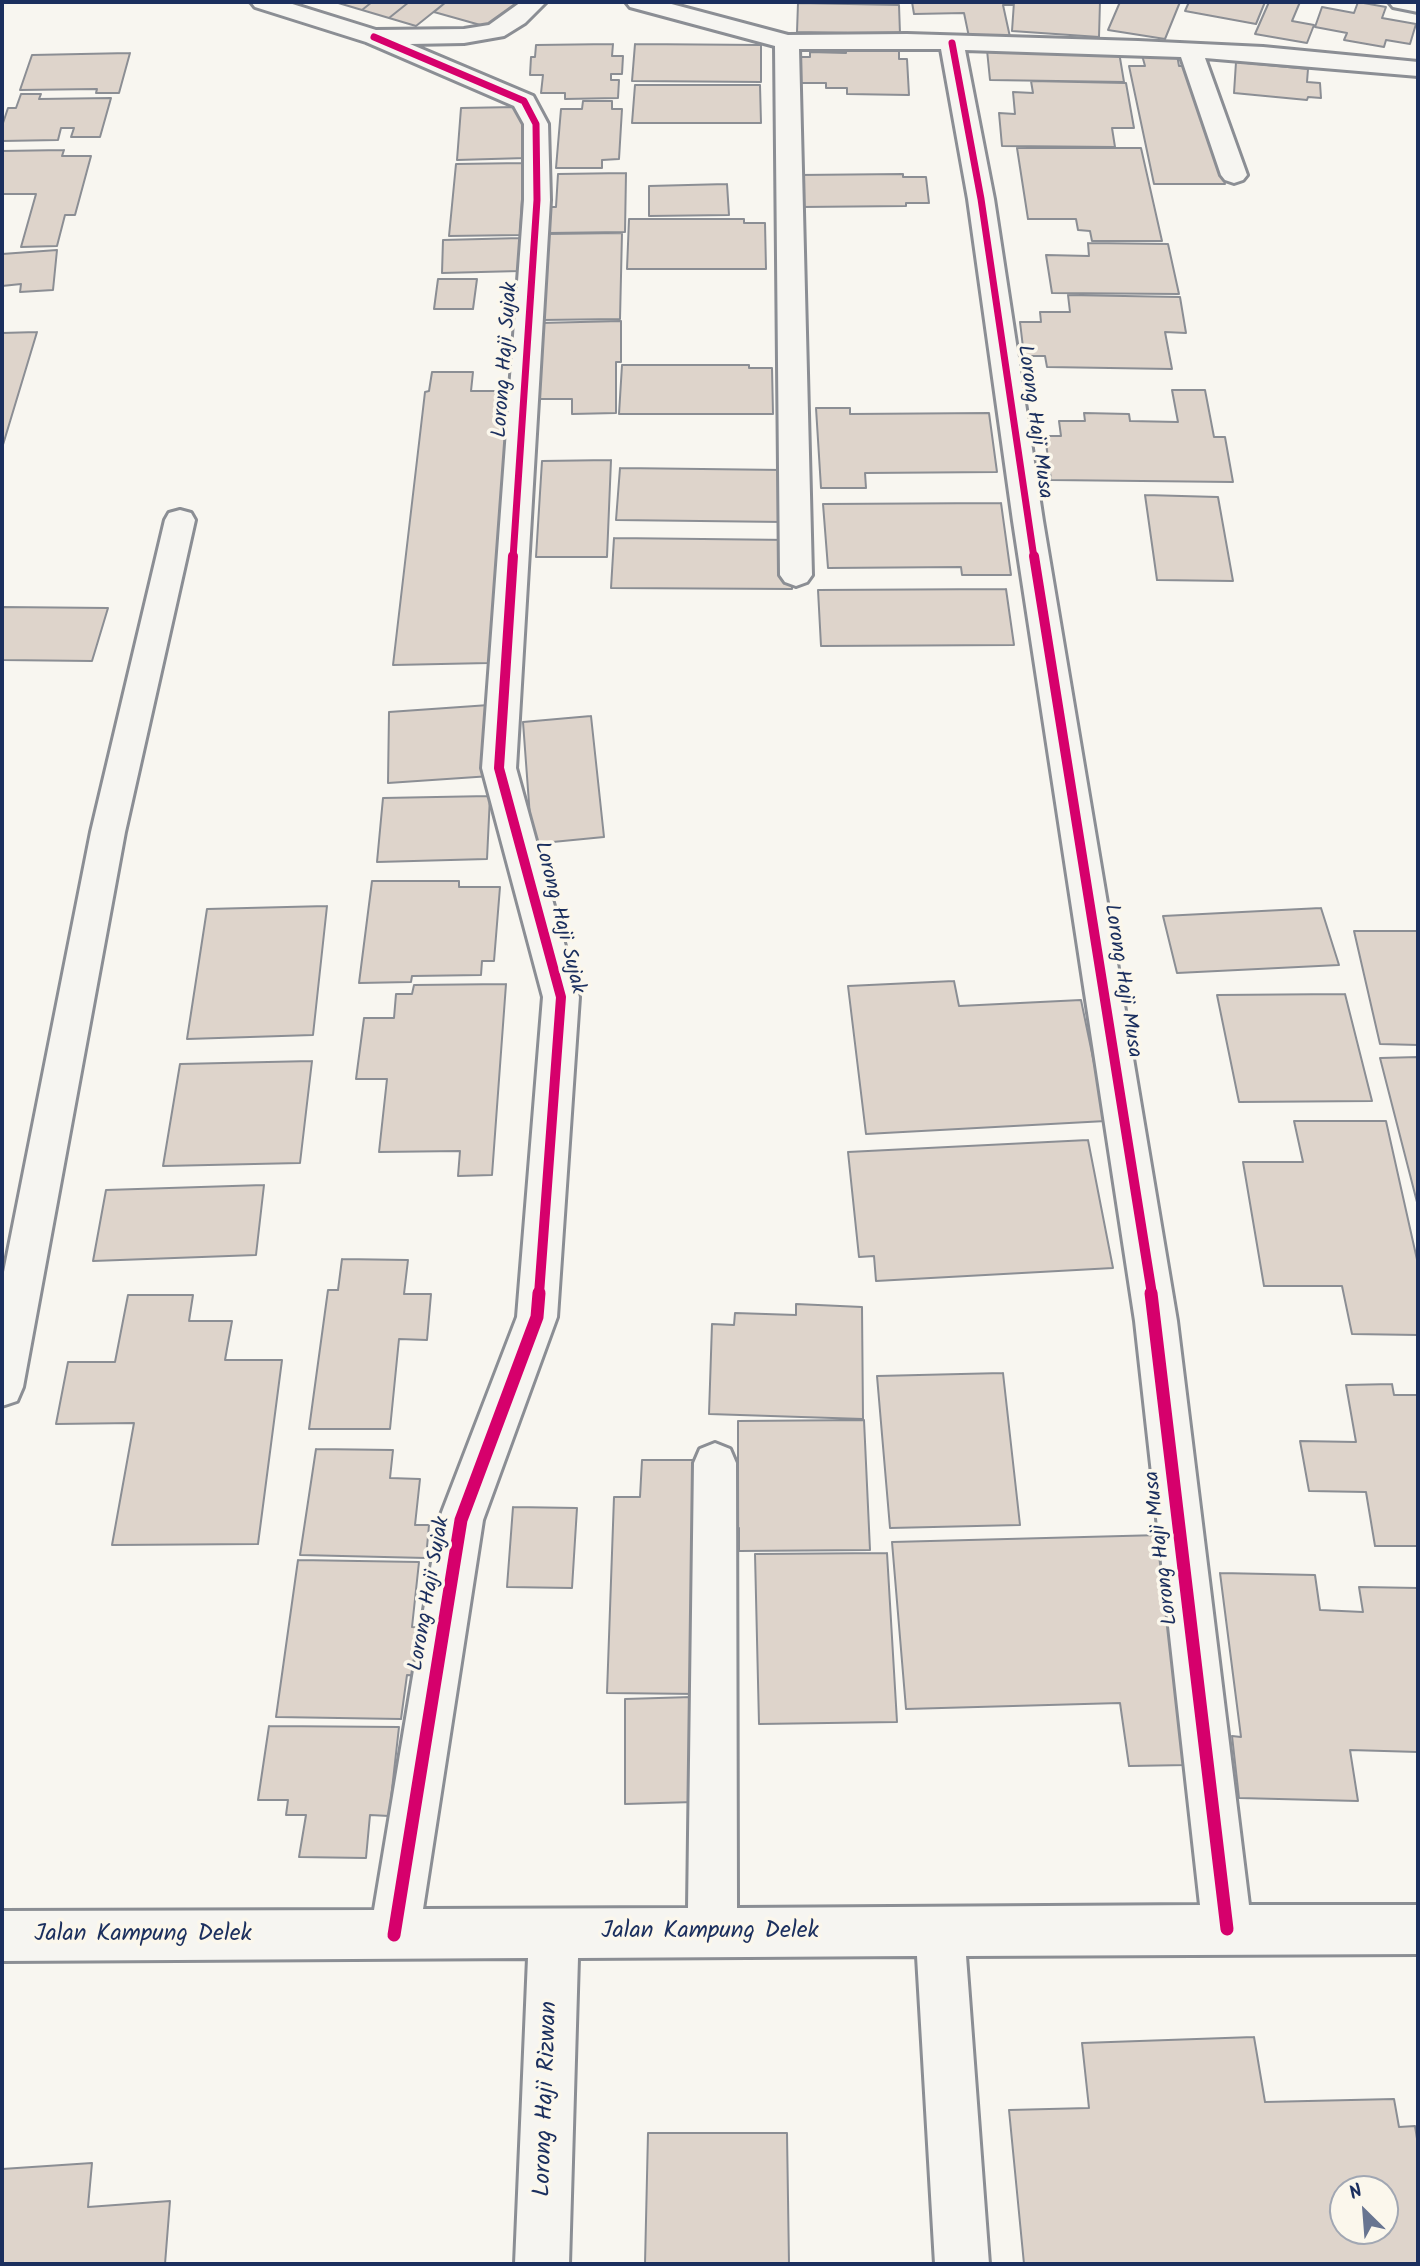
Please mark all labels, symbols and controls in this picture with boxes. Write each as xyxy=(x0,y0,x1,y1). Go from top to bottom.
street label: Lorong Haji Sujak xyxy=(489,281,525,439)
street label: Lorong Haji Musa xyxy=(1010,343,1056,501)
street label: Lorong Haji Sujak xyxy=(527,839,589,997)
street label: Lorong Haji Musa xyxy=(1096,902,1146,1060)
street label: Lorong Haji Musa xyxy=(1141,1469,1185,1627)
street label: Lorong Haji Sujak xyxy=(405,1515,457,1673)
street label: Jalan Kampung Delek xyxy=(601,1919,819,1947)
street label: Jalan Kampung Delek xyxy=(34,1922,252,1950)
street label: Lorong Haji Rizwan xyxy=(530,2001,566,2197)
north arrow xyxy=(1329,2175,1399,2245)
text: N xyxy=(1344,2177,1368,2209)

